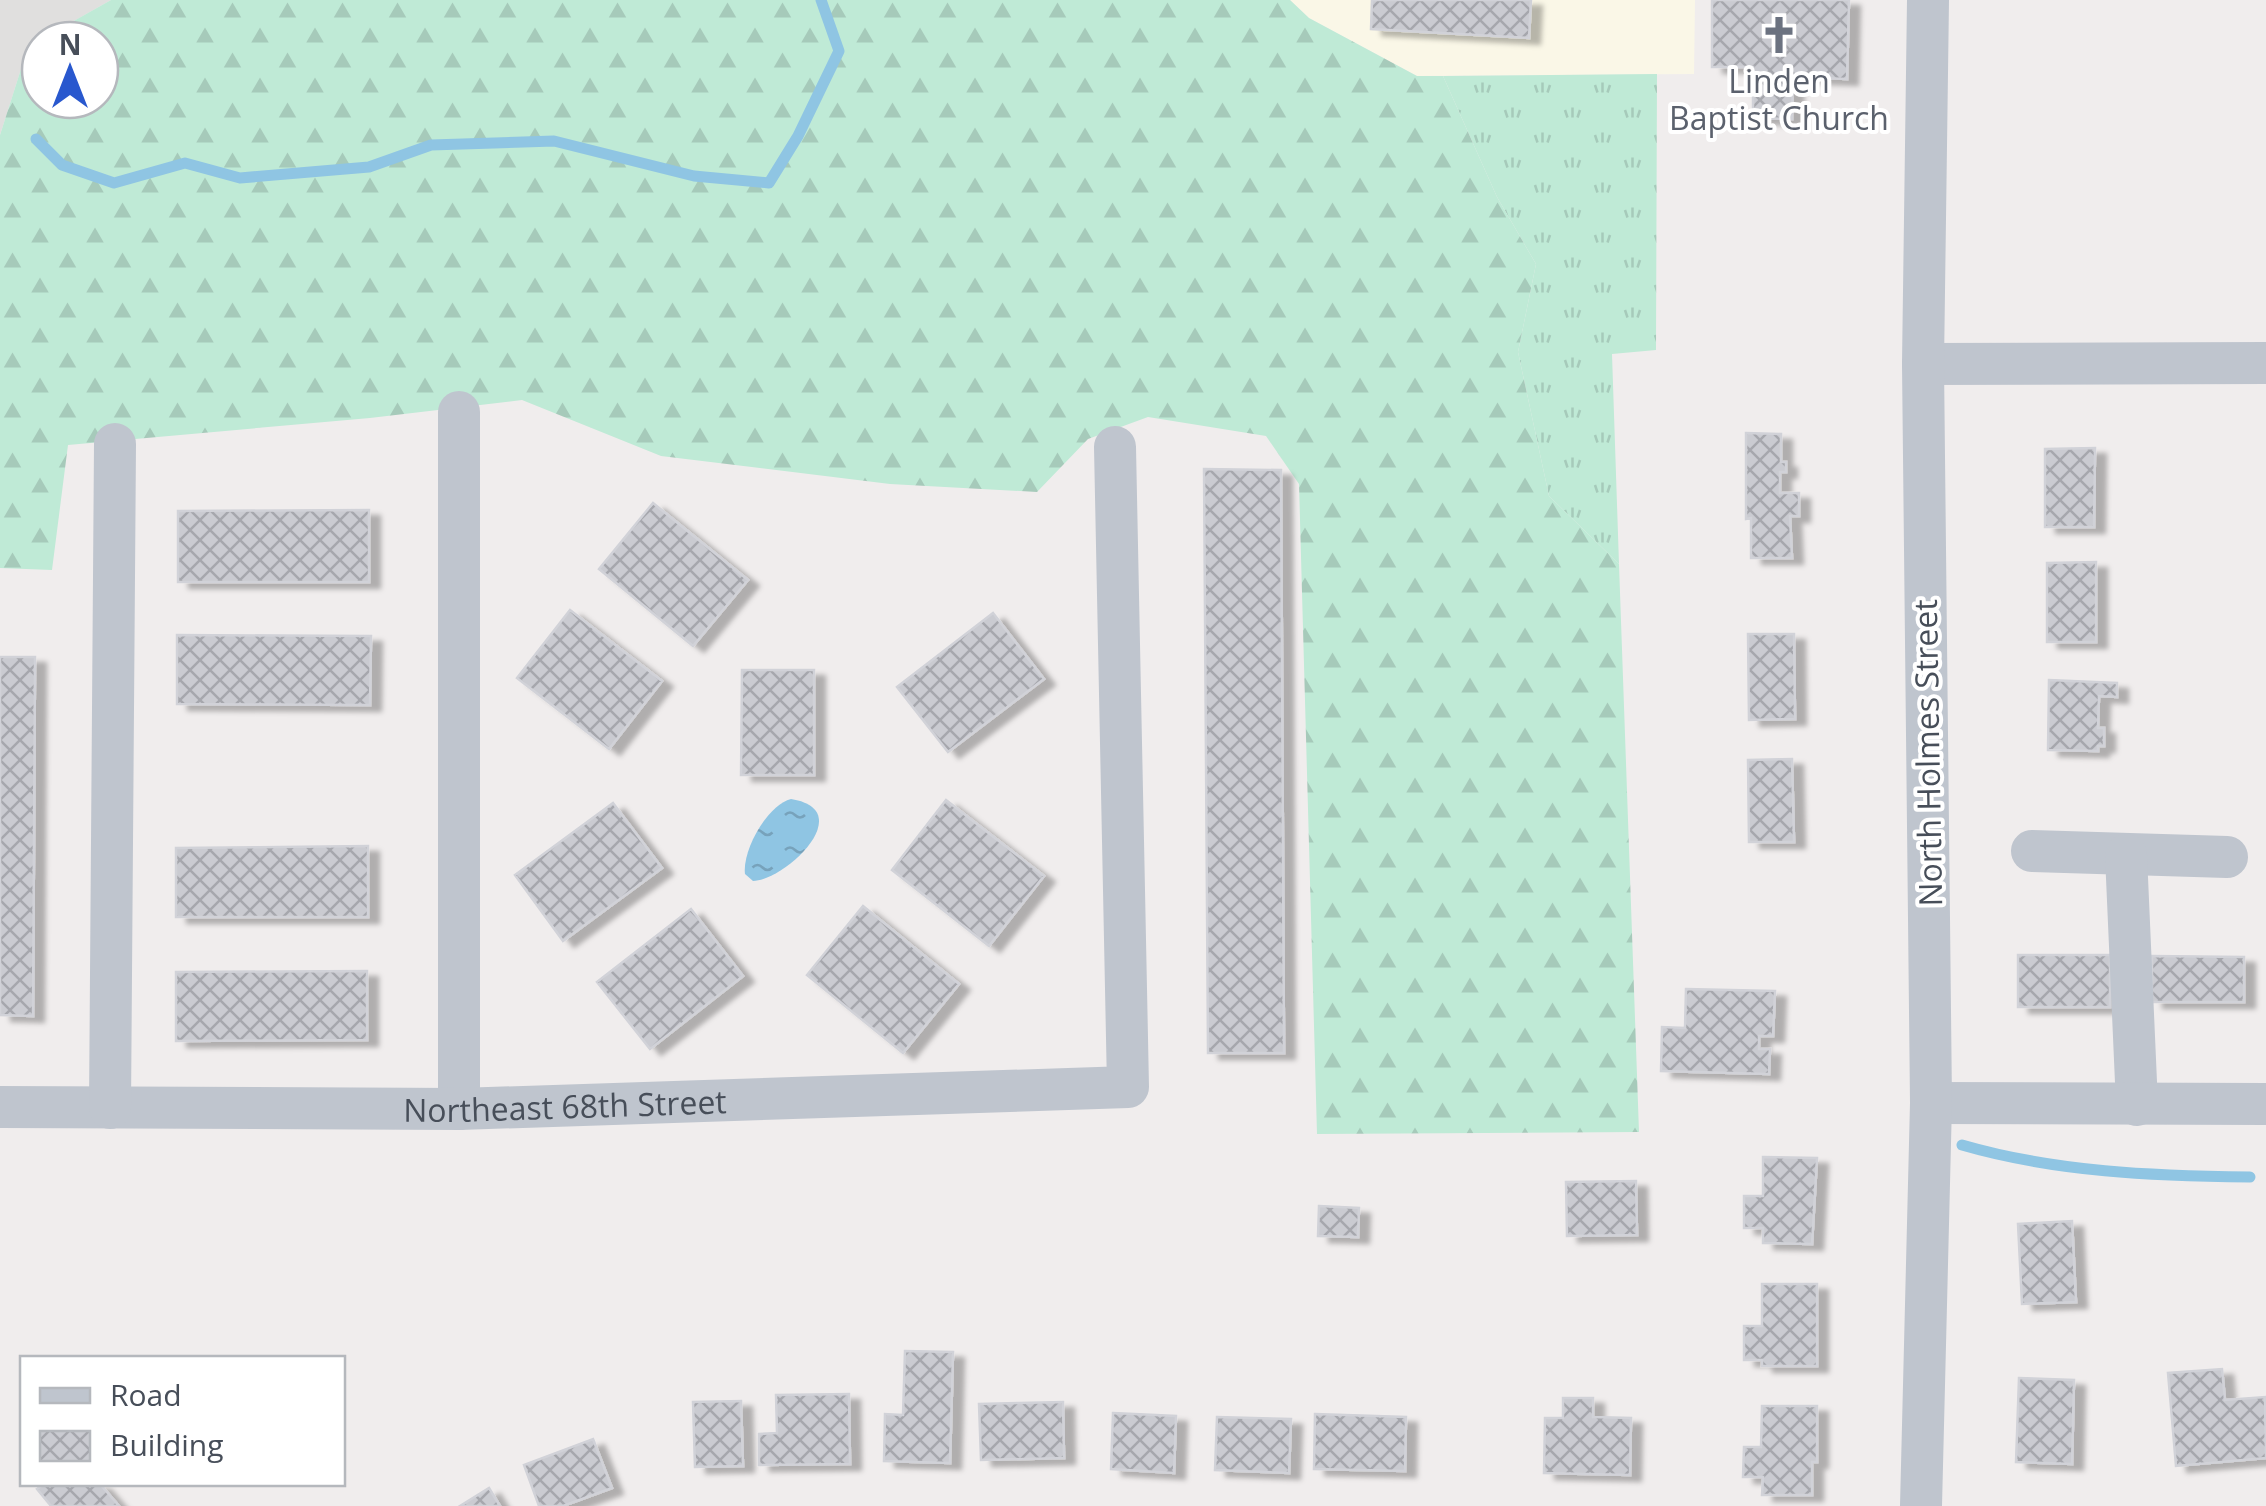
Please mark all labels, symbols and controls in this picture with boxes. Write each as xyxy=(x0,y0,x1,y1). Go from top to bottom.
church icon: Linden Baptist Church xyxy=(1758,14,1800,56)
north arrow xyxy=(20,20,120,120)
text: N xyxy=(59,25,81,63)
place label: Linden Baptist Church xyxy=(1669,59,1889,139)
street label: North Holmes Street xyxy=(1903,599,1951,907)
street label: Northeast 68th Street xyxy=(403,1079,727,1131)
legend xyxy=(20,1356,345,1486)
text: Road xyxy=(110,1374,182,1415)
text: Building xyxy=(110,1424,224,1465)

